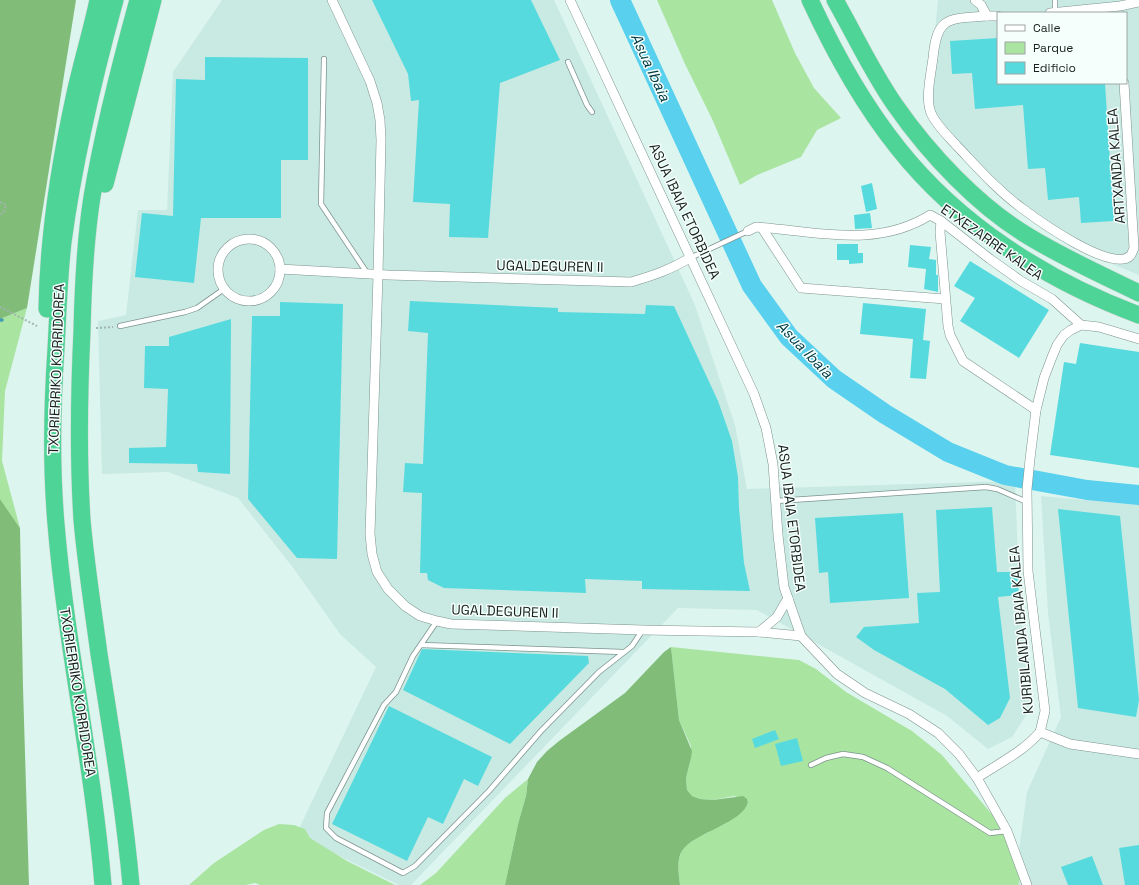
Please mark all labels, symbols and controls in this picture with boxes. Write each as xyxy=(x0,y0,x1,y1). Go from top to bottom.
legend xyxy=(997,12,1127,84)
text: Calle xyxy=(1033,20,1061,36)
water label: Asua Ibaia xyxy=(627,30,675,105)
text: Parque xyxy=(1033,40,1073,56)
text: Edificio xyxy=(1033,60,1076,76)
street label: ARTXANDA KALEA xyxy=(1103,107,1129,224)
street label: ASUA IBAIA ETORBIDEA xyxy=(645,140,725,282)
street label: ETXEZARRE KALEA xyxy=(937,200,1047,284)
street label: UGALDEGUREN II xyxy=(496,256,604,276)
street label: TXORIERRIKO KORRIDOREA xyxy=(44,283,68,455)
water label: Asua Ibaia xyxy=(773,316,838,382)
street label: ASUA IBAIA ETORBIDEA xyxy=(774,443,810,593)
street label: KURIBILANDA IBAIA KALEA xyxy=(1005,545,1037,715)
street label: UGALDEGUREN II xyxy=(451,600,559,622)
street label: TXORIERRIKO KORRIDOREA xyxy=(56,606,100,778)

